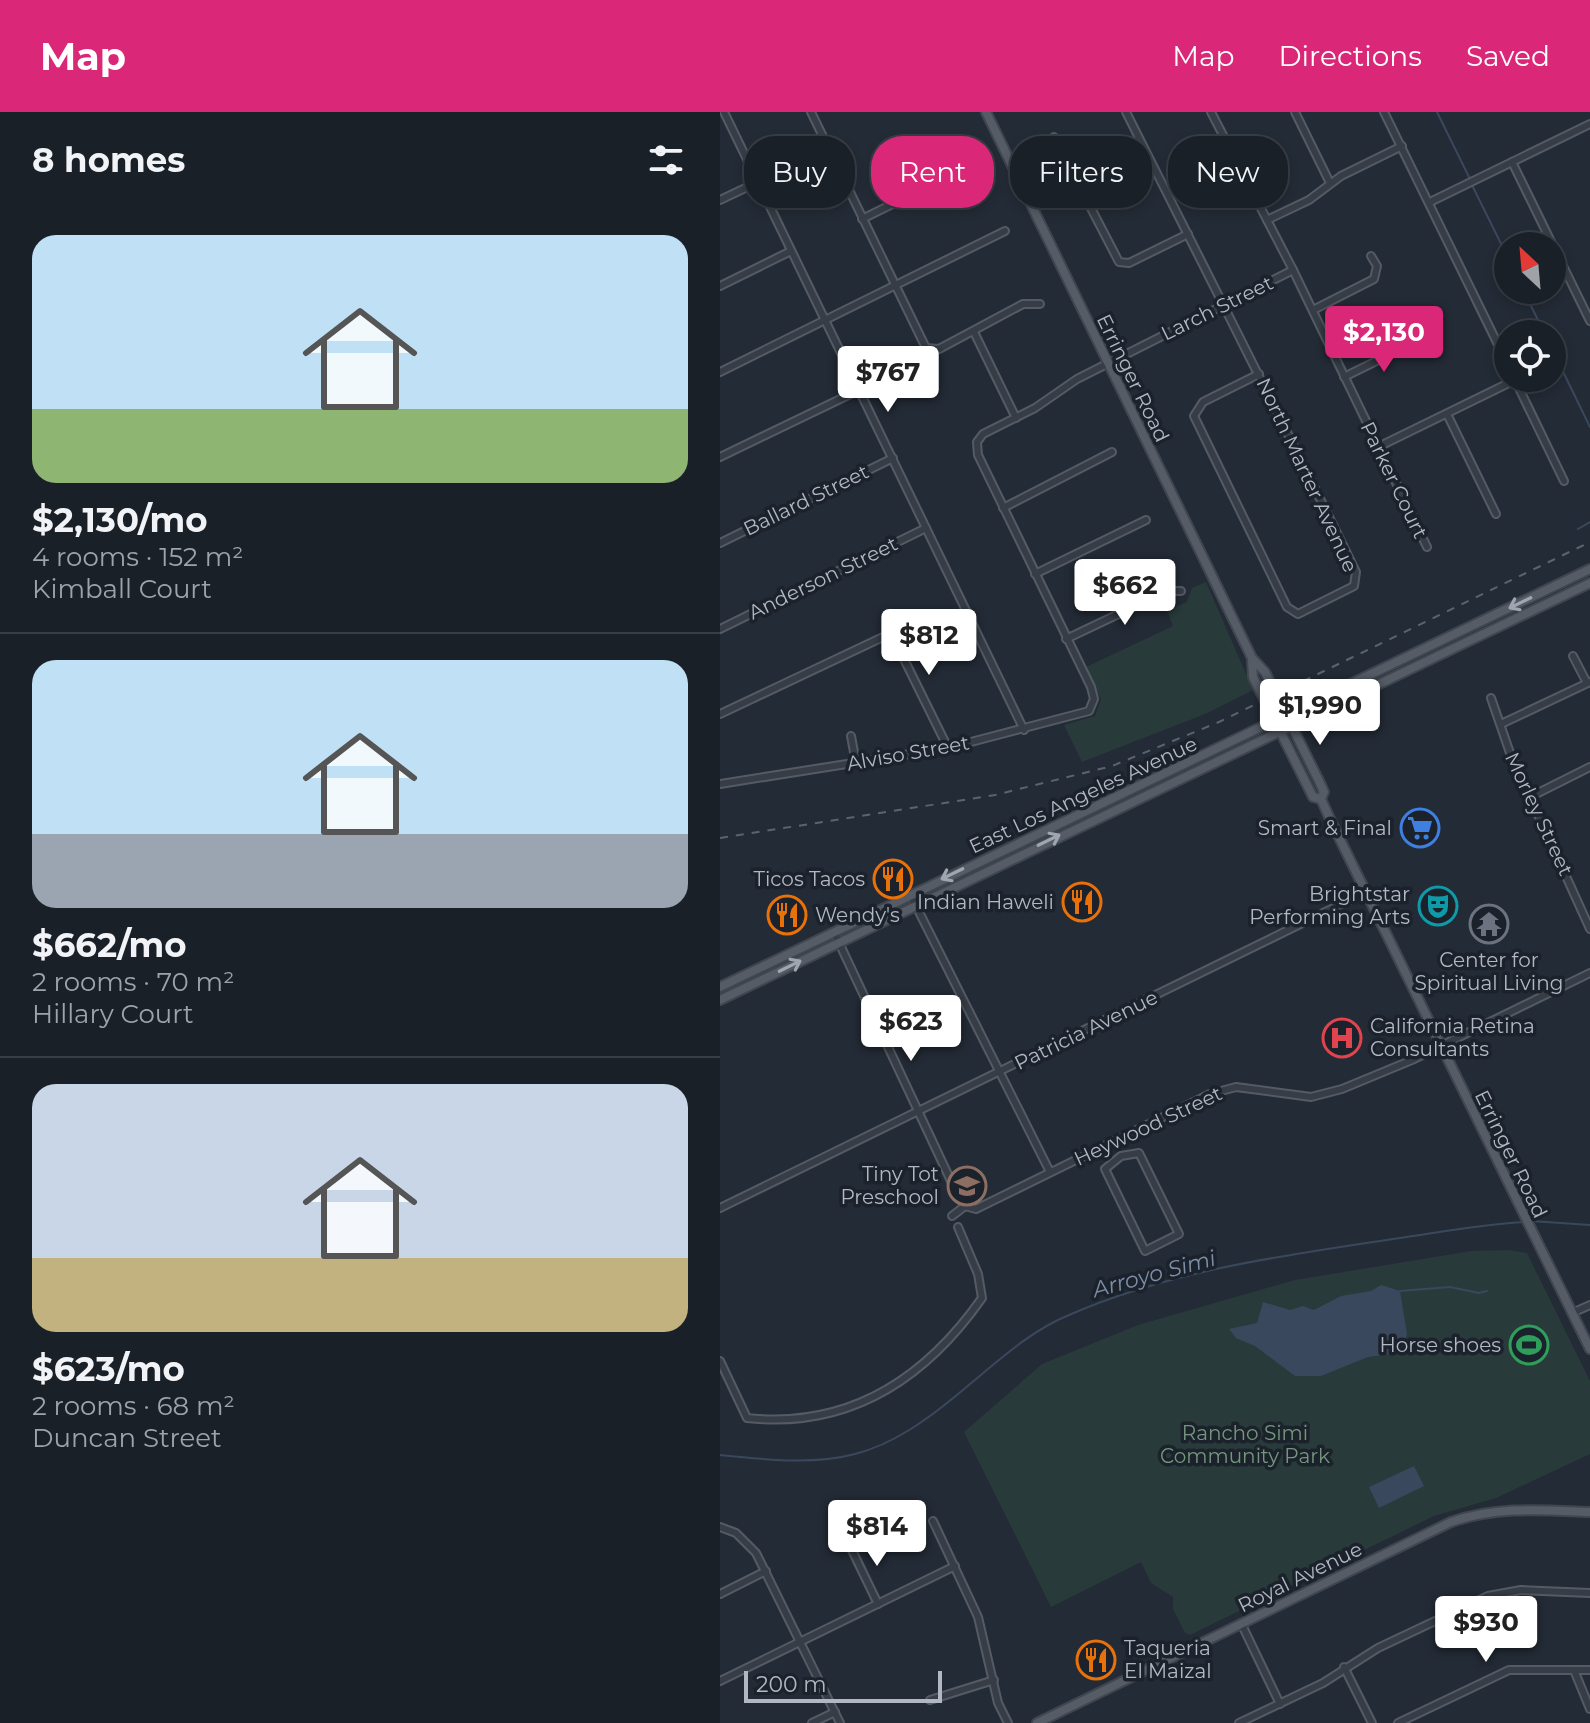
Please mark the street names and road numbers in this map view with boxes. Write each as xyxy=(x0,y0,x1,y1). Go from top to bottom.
street label: Larch Street xyxy=(1157,271,1277,345)
street label: Erringer Road xyxy=(1092,310,1174,446)
street label: North Marter Avenue xyxy=(1251,374,1363,576)
street label: Parker Court xyxy=(1355,418,1433,542)
street label: Ballard Street xyxy=(739,459,873,541)
street label: Anderson Street xyxy=(744,531,902,625)
street label: Alviso Street xyxy=(845,730,971,776)
street label: East Los Angeles Avenue xyxy=(965,732,1201,858)
street label: Morley Street xyxy=(1500,748,1578,880)
street label: Patricia Avenue xyxy=(1011,985,1161,1075)
street label: Heywood Street xyxy=(1070,1081,1226,1171)
street label: Erringer Road xyxy=(1470,1086,1552,1222)
street label: Royal Avenue xyxy=(1234,1537,1366,1617)

